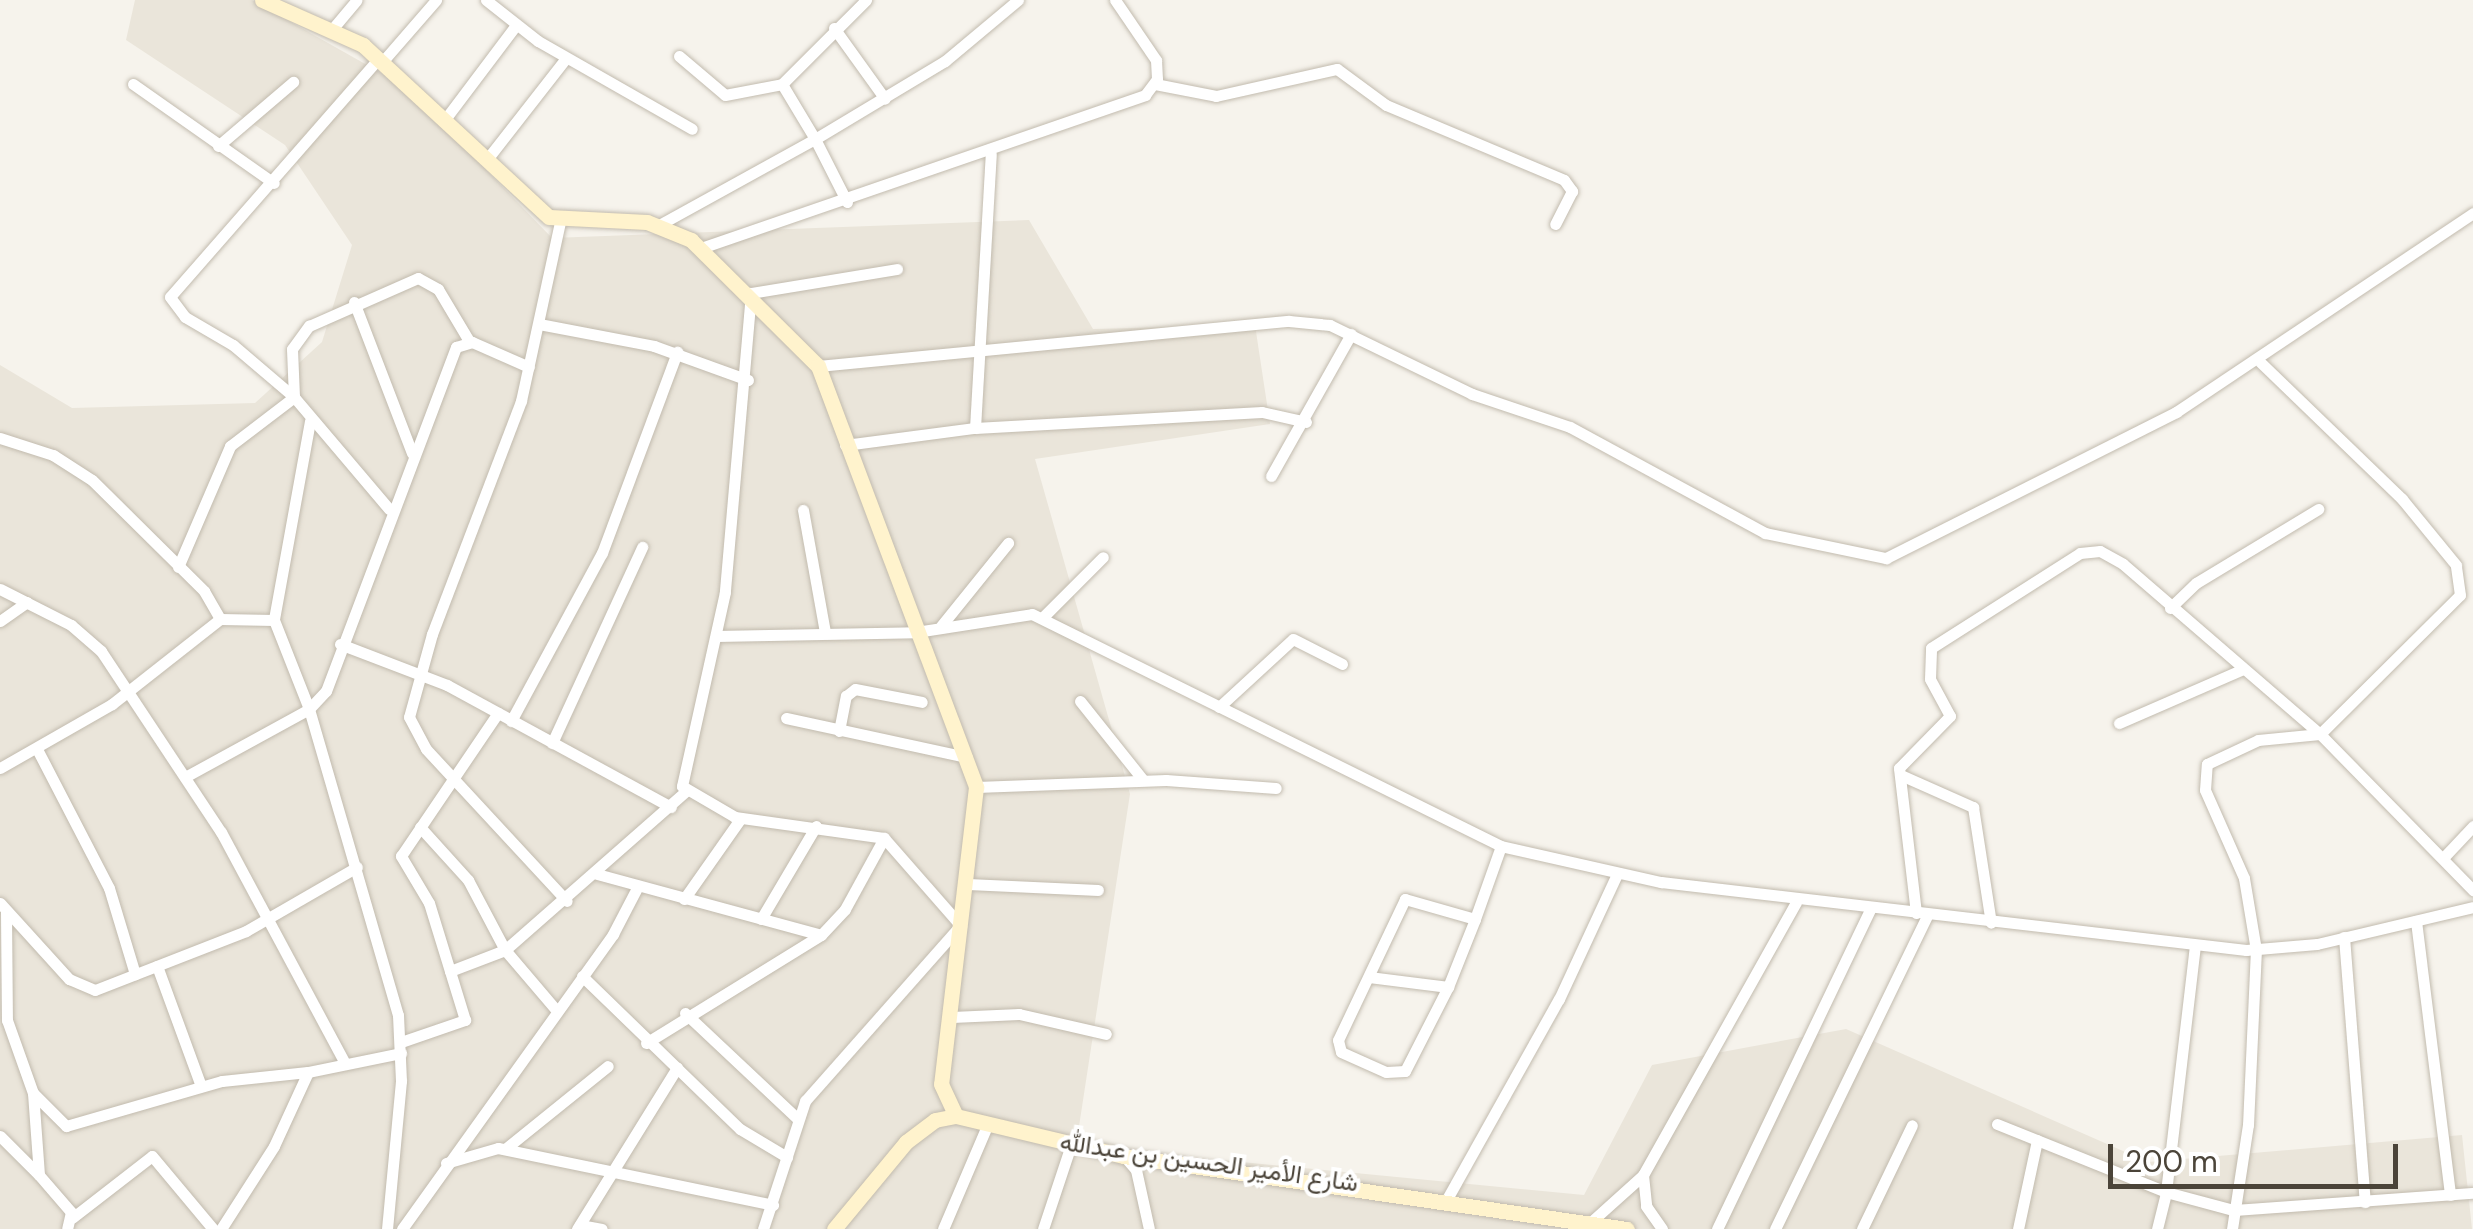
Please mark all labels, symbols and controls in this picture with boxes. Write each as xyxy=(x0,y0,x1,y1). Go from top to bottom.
scale bar xyxy=(2113,1124,2403,1186)
street label: شارع الأمير الحسين بن عبدالله xyxy=(1058,1127,1360,1199)
text: 200 m xyxy=(2125,1142,2218,1181)

